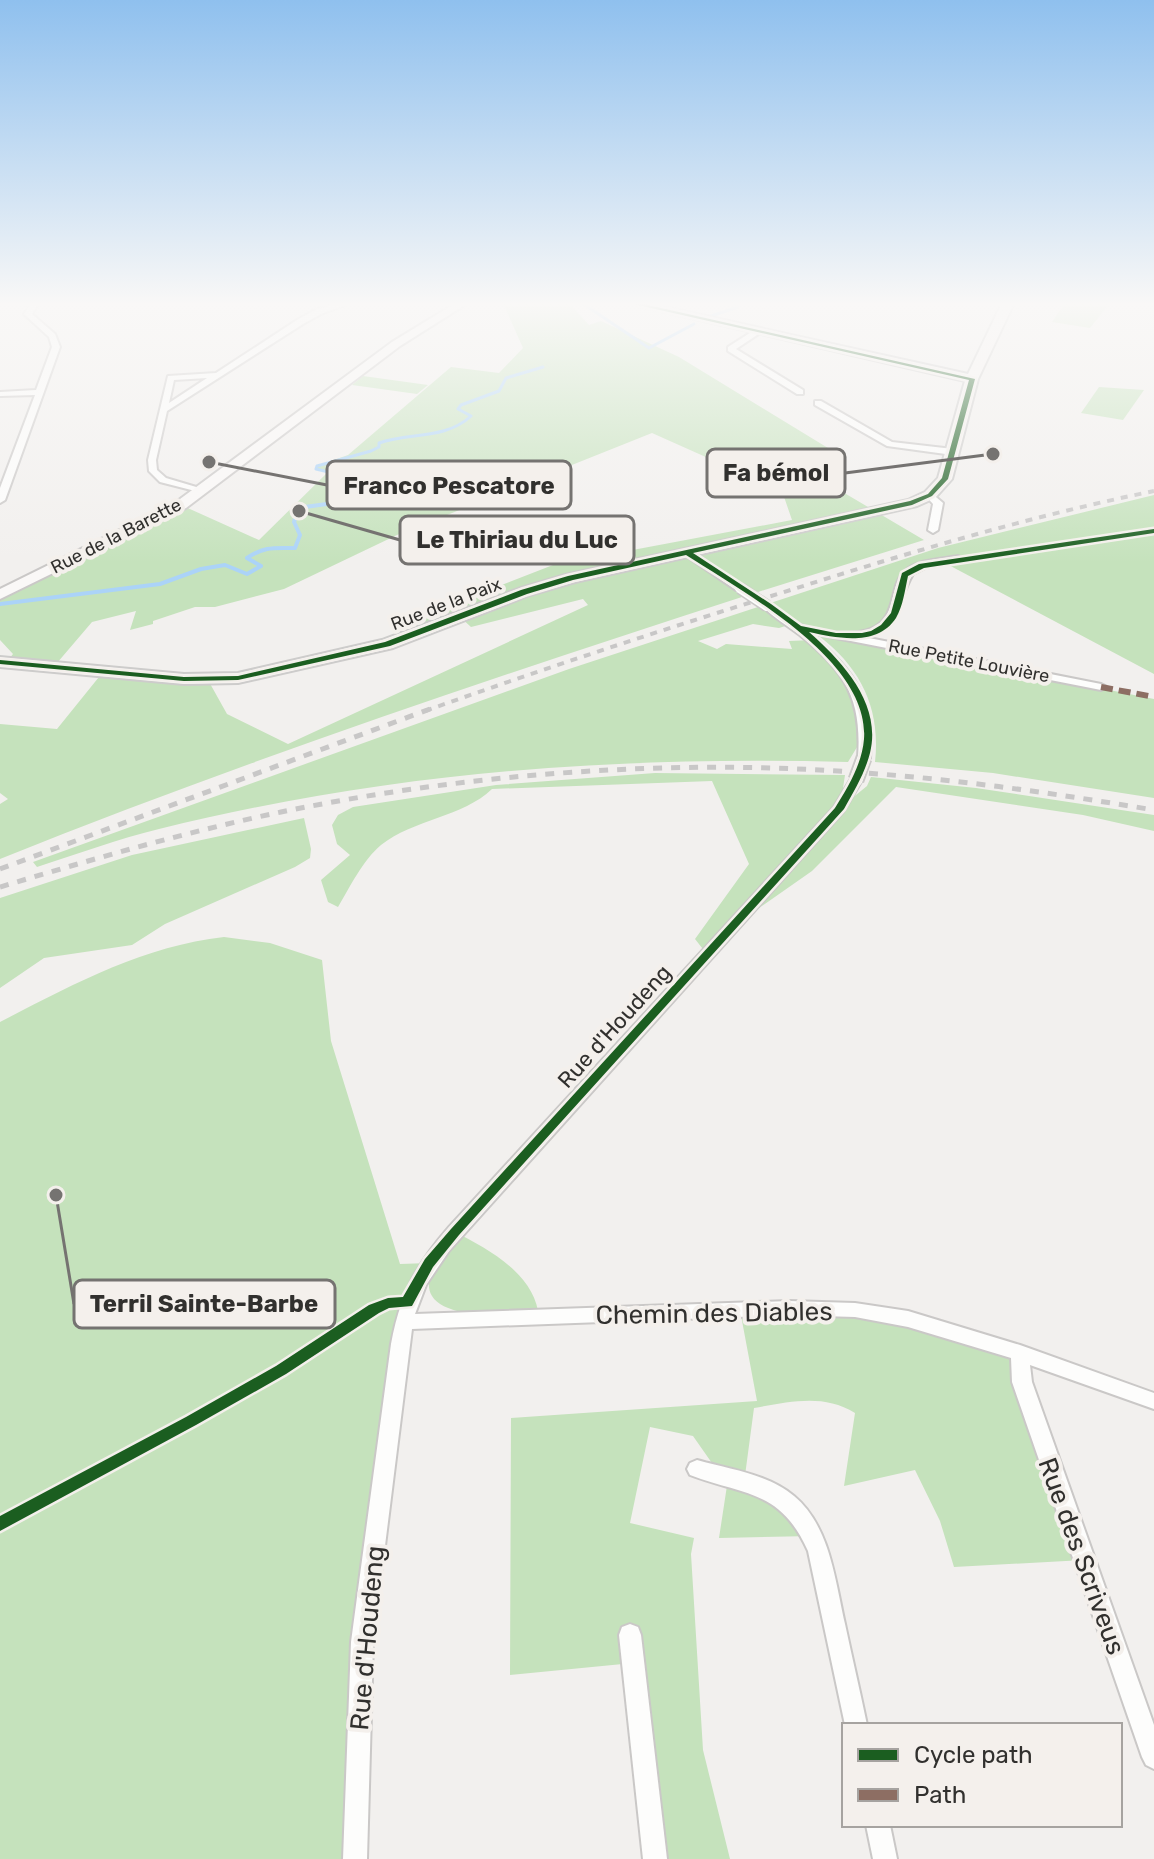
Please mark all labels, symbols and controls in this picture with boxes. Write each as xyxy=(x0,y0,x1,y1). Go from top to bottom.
callout: Fa bémol xyxy=(707,449,845,497)
text: Fa bémol xyxy=(723,459,829,487)
callout: Franco Pescatore xyxy=(327,461,571,509)
text: Franco Pescatore xyxy=(343,472,555,500)
street label: Rue de la Barette xyxy=(47,494,185,578)
callout: Le Thiriau du Luc xyxy=(400,516,634,564)
text: Le Thiriau du Luc xyxy=(416,526,618,554)
street label: Rue de la Paix xyxy=(388,573,505,635)
street label: Rue Petite Louvière xyxy=(887,635,1051,687)
street label: Rue d'Houdeng xyxy=(552,959,677,1094)
callout: Terril Sainte-Barbe xyxy=(74,1280,335,1328)
text: Terril Sainte-Barbe xyxy=(90,1290,318,1318)
street label: Chemin des Diables xyxy=(595,1296,833,1331)
street label: Rue des Scriveus xyxy=(1032,1453,1132,1659)
street label: Rue d'Houdeng xyxy=(344,1544,391,1732)
legend xyxy=(842,1723,1122,1827)
text: Cycle path xyxy=(914,1741,1033,1769)
text: Path xyxy=(914,1781,966,1809)

